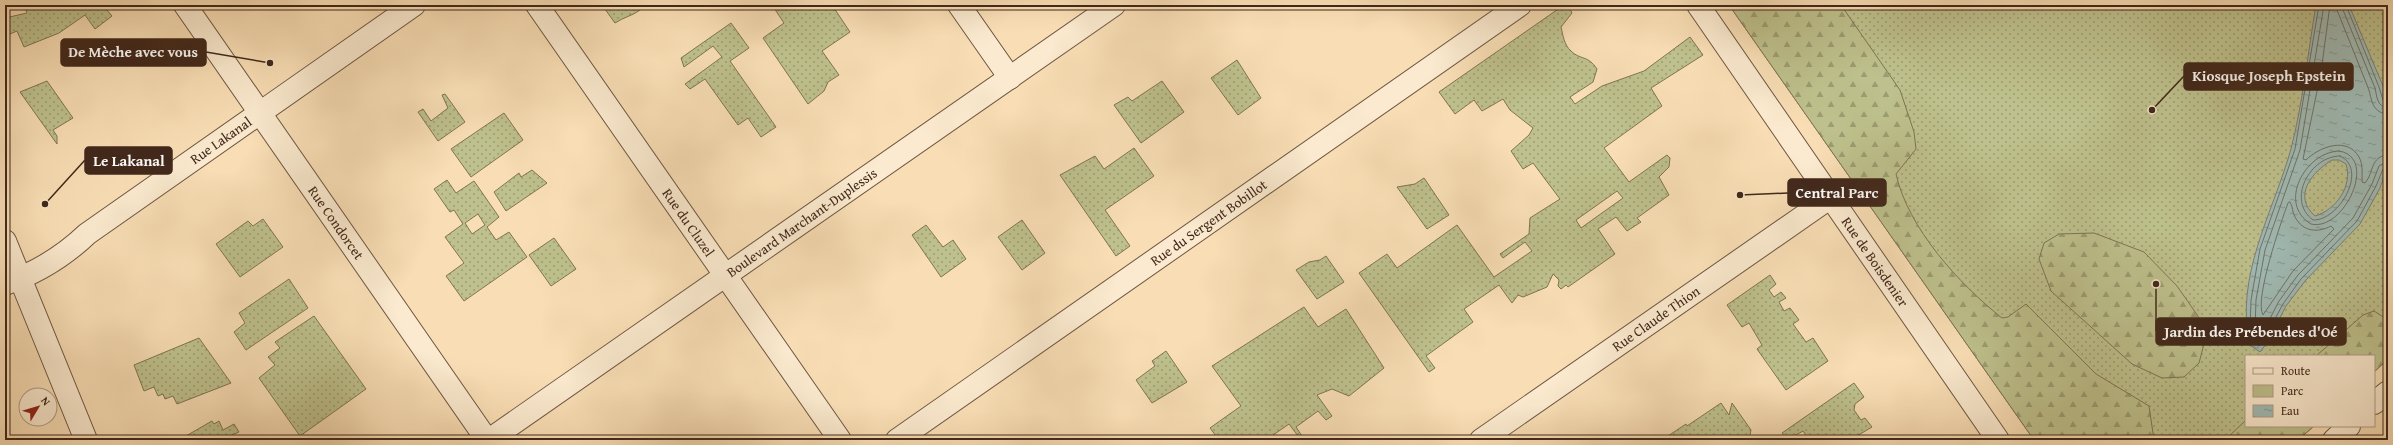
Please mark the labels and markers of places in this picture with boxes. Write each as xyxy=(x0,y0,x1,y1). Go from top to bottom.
callout: De Mèche avec vous xyxy=(61,39,206,66)
callout: Kiosque Joseph Epstein xyxy=(2184,63,2353,90)
callout: Le Lakanal xyxy=(85,147,172,174)
callout: Central Parc xyxy=(1788,179,1886,206)
callout: Jardin des Prébendes d'Oé xyxy=(2156,318,2346,345)

